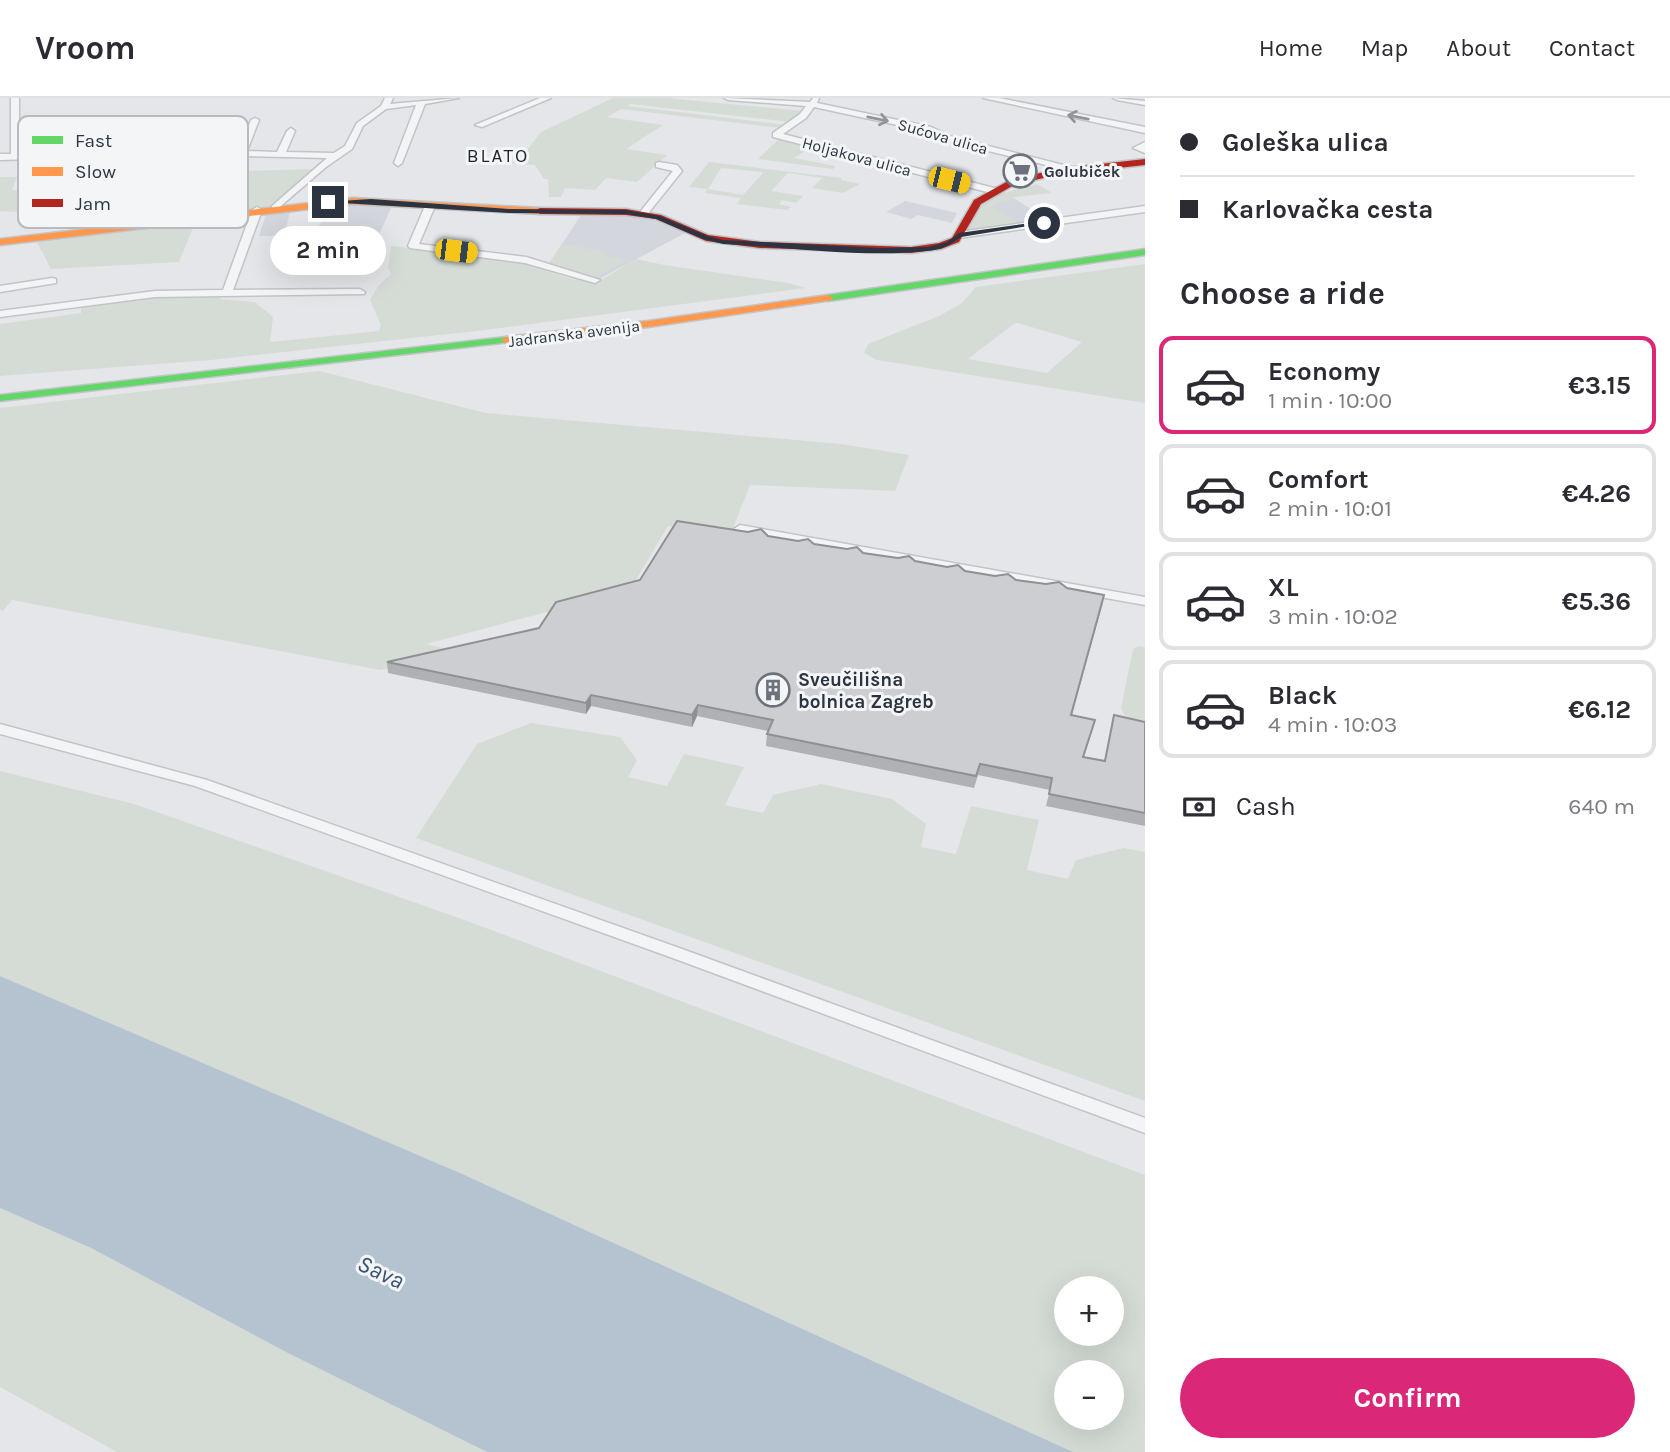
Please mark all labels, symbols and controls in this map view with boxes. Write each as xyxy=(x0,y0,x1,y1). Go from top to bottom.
text: Vroom xyxy=(35,29,135,67)
text: Home xyxy=(1259,34,1323,62)
text: Map xyxy=(1361,34,1408,62)
text: About xyxy=(1446,34,1511,62)
text: Contact xyxy=(1549,34,1635,62)
one-way arrow xyxy=(1067,109,1090,123)
one-way arrow xyxy=(866,112,889,126)
street label: Sućova ulica xyxy=(896,115,990,158)
legend xyxy=(18,116,248,228)
text: Goleška ulica xyxy=(1222,127,1389,158)
text: Fast xyxy=(75,130,112,152)
street label: Holjakova ulica xyxy=(800,133,913,180)
district label: BLATO xyxy=(467,145,529,167)
supermarket icon: Golubiček xyxy=(1001,152,1039,190)
text: Slow xyxy=(75,161,116,183)
place label: Golubiček xyxy=(1044,162,1121,181)
car xyxy=(927,165,972,195)
route end xyxy=(312,186,344,218)
text: Jam xyxy=(75,193,111,215)
text: Karlovačka cesta xyxy=(1222,194,1433,225)
route start xyxy=(1028,207,1060,239)
callout: 2 min xyxy=(270,226,386,276)
text: 2 min xyxy=(296,237,360,264)
car xyxy=(434,238,479,264)
text: Choose a ride xyxy=(1180,275,1385,312)
street label: Jadranska avenija xyxy=(507,316,641,351)
icon: car xyxy=(1184,354,1247,417)
text: Economy xyxy=(1268,356,1380,387)
text: €3.15 xyxy=(1568,370,1631,401)
text: 1 min · 10:00 xyxy=(1268,387,1392,414)
icon: car xyxy=(1184,462,1247,525)
text: Comfort xyxy=(1268,464,1369,495)
text: €4.26 xyxy=(1562,478,1631,509)
text: 2 min · 10:01 xyxy=(1268,495,1392,522)
icon: car xyxy=(1184,570,1247,633)
text: XL xyxy=(1268,572,1299,603)
text: €5.36 xyxy=(1562,586,1631,617)
text: 3 min · 10:02 xyxy=(1268,603,1398,630)
place label: Sveučilišna bolnica Zagreb xyxy=(798,669,934,713)
building icon: Sveučilišna bolnica Zagreb xyxy=(754,671,792,709)
icon: car xyxy=(1184,678,1247,741)
text: Black xyxy=(1268,680,1337,711)
text: €6.12 xyxy=(1568,694,1631,725)
text: 4 min · 10:03 xyxy=(1268,711,1397,738)
icon: cash xyxy=(1180,788,1218,826)
text: Cash xyxy=(1236,791,1296,822)
text: 640 m xyxy=(1568,793,1635,820)
water label: Sava xyxy=(353,1249,409,1295)
map controls xyxy=(1054,1276,1124,1430)
button: + xyxy=(1054,1276,1124,1346)
button: Confirm xyxy=(1180,1358,1635,1438)
button: − xyxy=(1054,1360,1124,1430)

